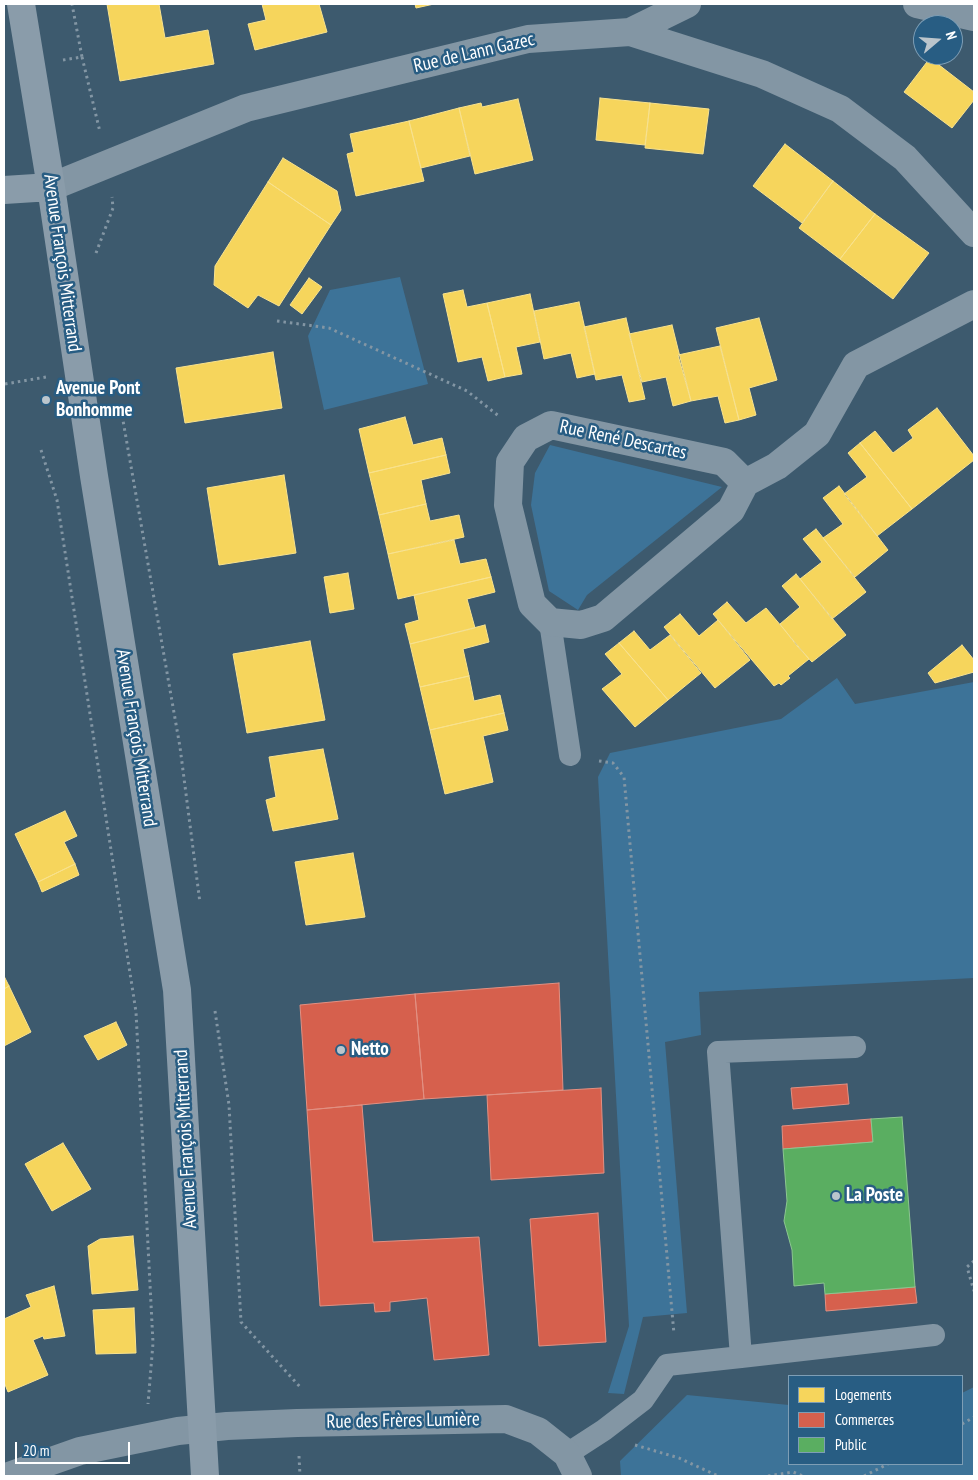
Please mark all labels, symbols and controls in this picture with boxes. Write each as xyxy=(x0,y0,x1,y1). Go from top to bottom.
north arrow xyxy=(913,15,963,65)
street label: Rue de Lann Gazec xyxy=(411,28,537,78)
text: N xyxy=(942,29,961,42)
street label: Avenue François Mitterrand xyxy=(38,173,86,353)
place label: Avenue Pont Bonhomme xyxy=(56,378,140,422)
marker: Avenue Pont Bonhomme xyxy=(40,394,52,406)
street label: Rue René Descartes xyxy=(557,415,689,465)
street label: Avenue François Mitterrand xyxy=(111,648,161,828)
place label: Netto xyxy=(351,1039,389,1061)
marker: Netto xyxy=(335,1044,347,1056)
street label: Avenue François Mitterrand xyxy=(170,1049,202,1229)
place label: La Poste xyxy=(846,1185,903,1207)
marker: La Poste xyxy=(830,1190,842,1202)
legend xyxy=(788,1375,963,1465)
text: Logements xyxy=(835,1385,891,1404)
street label: Rue des Frères Lumière xyxy=(326,1408,480,1434)
text: Commerces xyxy=(835,1410,894,1429)
scale bar xyxy=(18,1432,132,1464)
text: Public xyxy=(835,1435,866,1454)
text: 20 m xyxy=(23,1441,49,1460)

